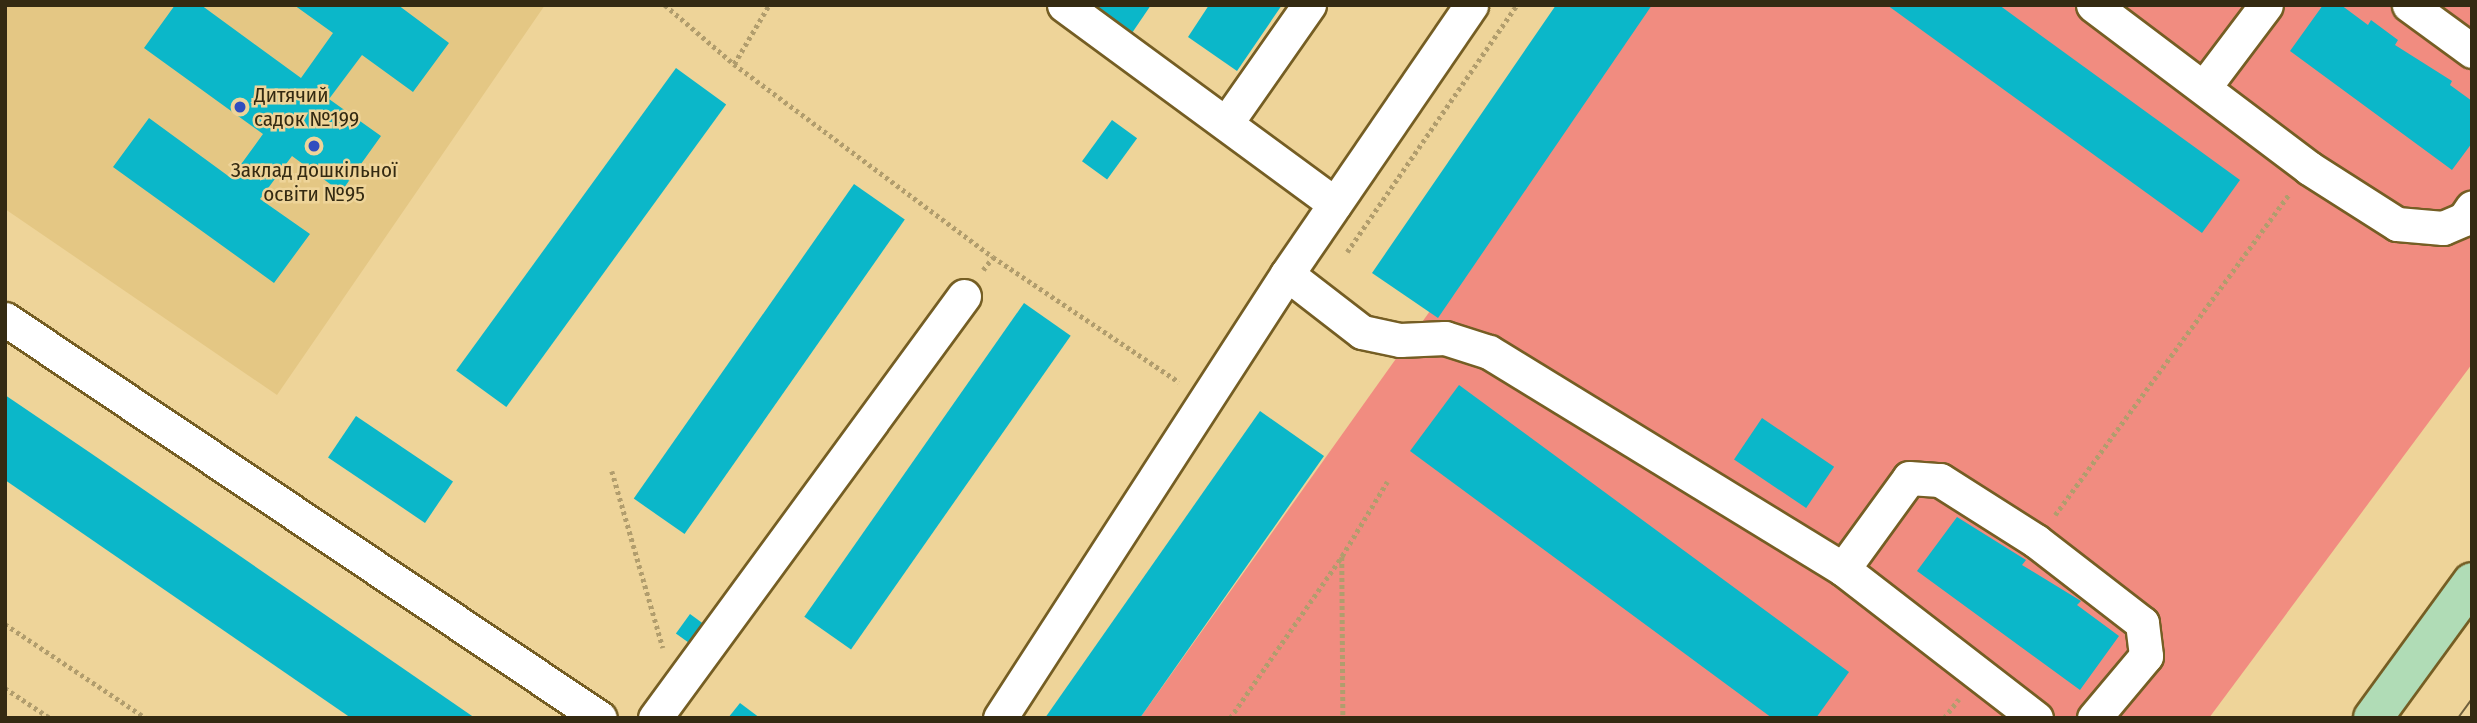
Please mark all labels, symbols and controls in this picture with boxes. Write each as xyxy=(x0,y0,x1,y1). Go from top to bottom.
place label: Дитячий садок №199 xyxy=(254,82,359,132)
marker: Дитячий садок №199 xyxy=(232,99,248,115)
marker: Заклад дошкільної освіти №95 xyxy=(306,138,322,154)
place label: Заклад дошкільної освіти №95 xyxy=(231,157,397,207)

